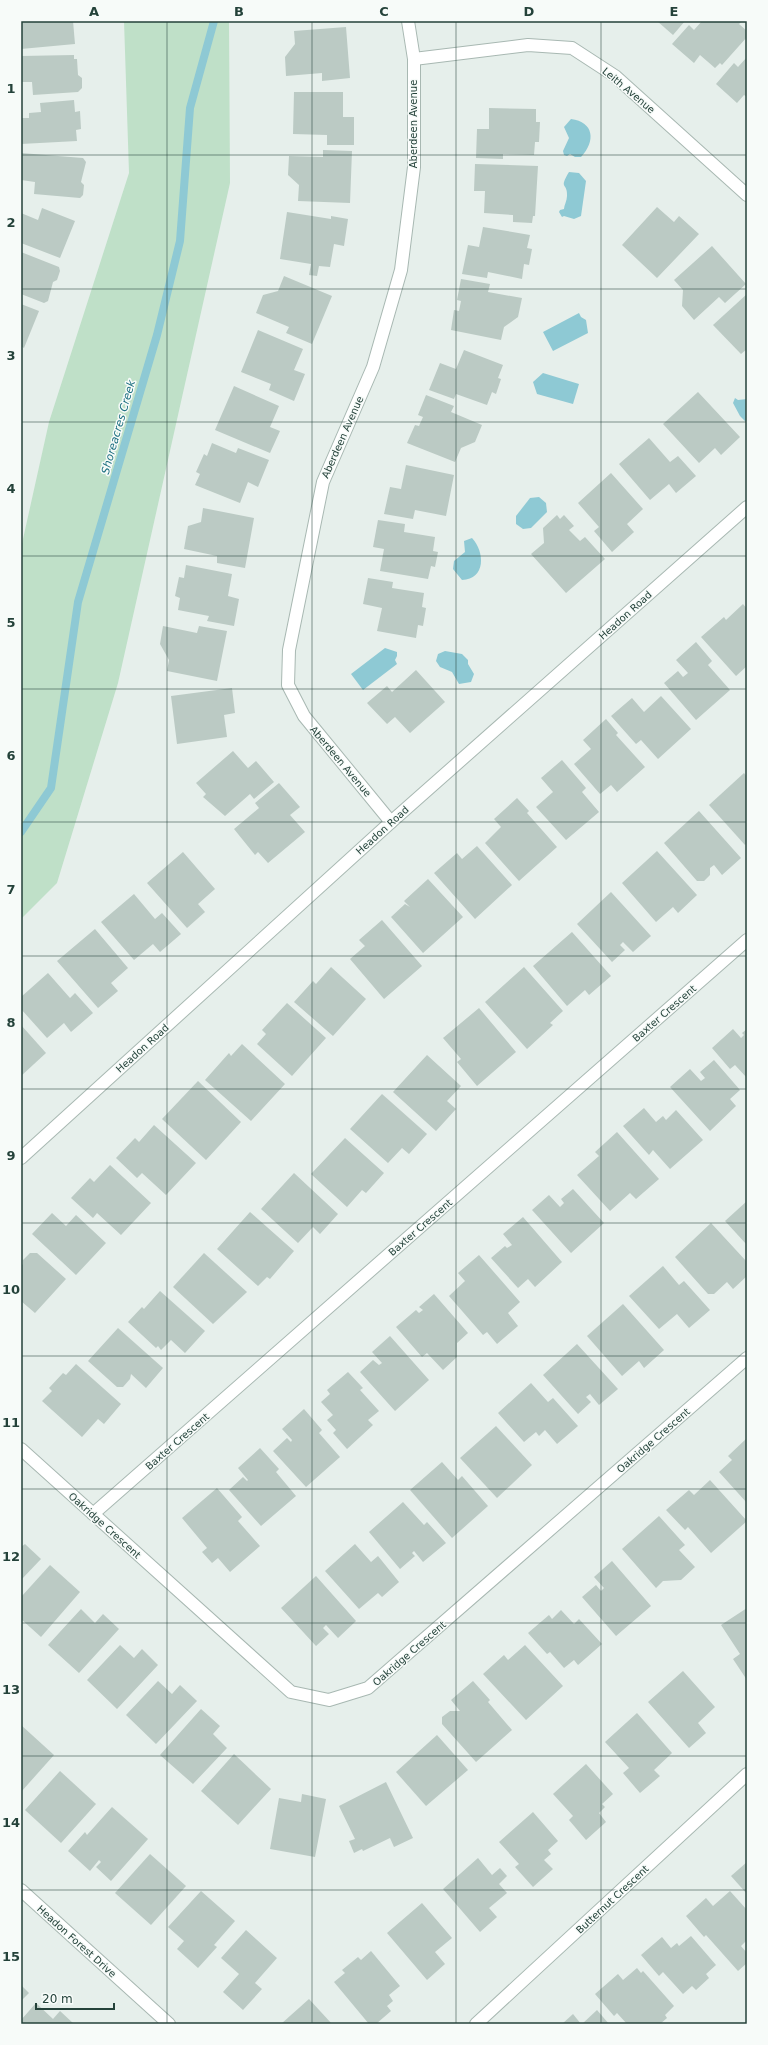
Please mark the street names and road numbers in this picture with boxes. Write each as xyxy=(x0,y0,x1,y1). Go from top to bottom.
street label: Leith Avenue xyxy=(600,65,657,115)
street label: Aberdeen Avenue xyxy=(408,80,419,168)
street label: Aberdeen Avenue xyxy=(319,394,366,480)
street label: Headon Road xyxy=(597,589,654,642)
street label: Aberdeen Avenue xyxy=(308,724,373,799)
street label: Headon Road xyxy=(354,804,411,857)
street label: Baxter Crescent xyxy=(630,983,698,1044)
street label: Headon Road xyxy=(114,1022,171,1075)
street label: Baxter Crescent xyxy=(386,1197,454,1258)
street label: Oakridge Crescent xyxy=(615,1406,692,1475)
street label: Baxter Crescent xyxy=(143,1411,211,1472)
street label: Oakridge Crescent xyxy=(66,1490,143,1561)
street label: Oakridge Crescent xyxy=(371,1619,448,1688)
street label: Butternut Crescent xyxy=(574,1863,651,1936)
street label: Headon Forest Drive xyxy=(35,1903,118,1980)

